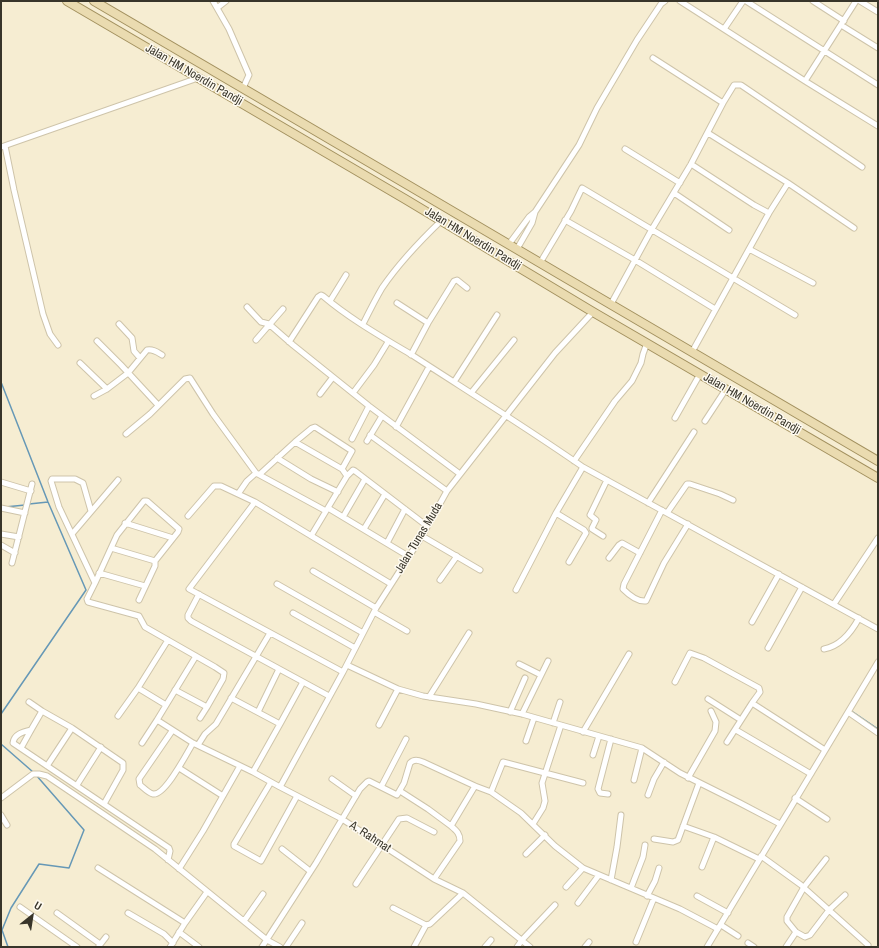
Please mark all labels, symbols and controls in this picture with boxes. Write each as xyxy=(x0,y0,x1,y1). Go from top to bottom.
street label: Jalan HM Noerdin Pandji xyxy=(143,41,245,109)
street label: Jalan HM Noerdin Pandji xyxy=(422,205,524,273)
street label: Jalan HM Noerdin Pandji xyxy=(701,370,803,438)
street label: Jalan Tunas Muda xyxy=(392,500,446,576)
street label: A. Rahmat xyxy=(347,818,393,856)
north arrow xyxy=(12,896,52,936)
text: U xyxy=(32,898,44,913)

